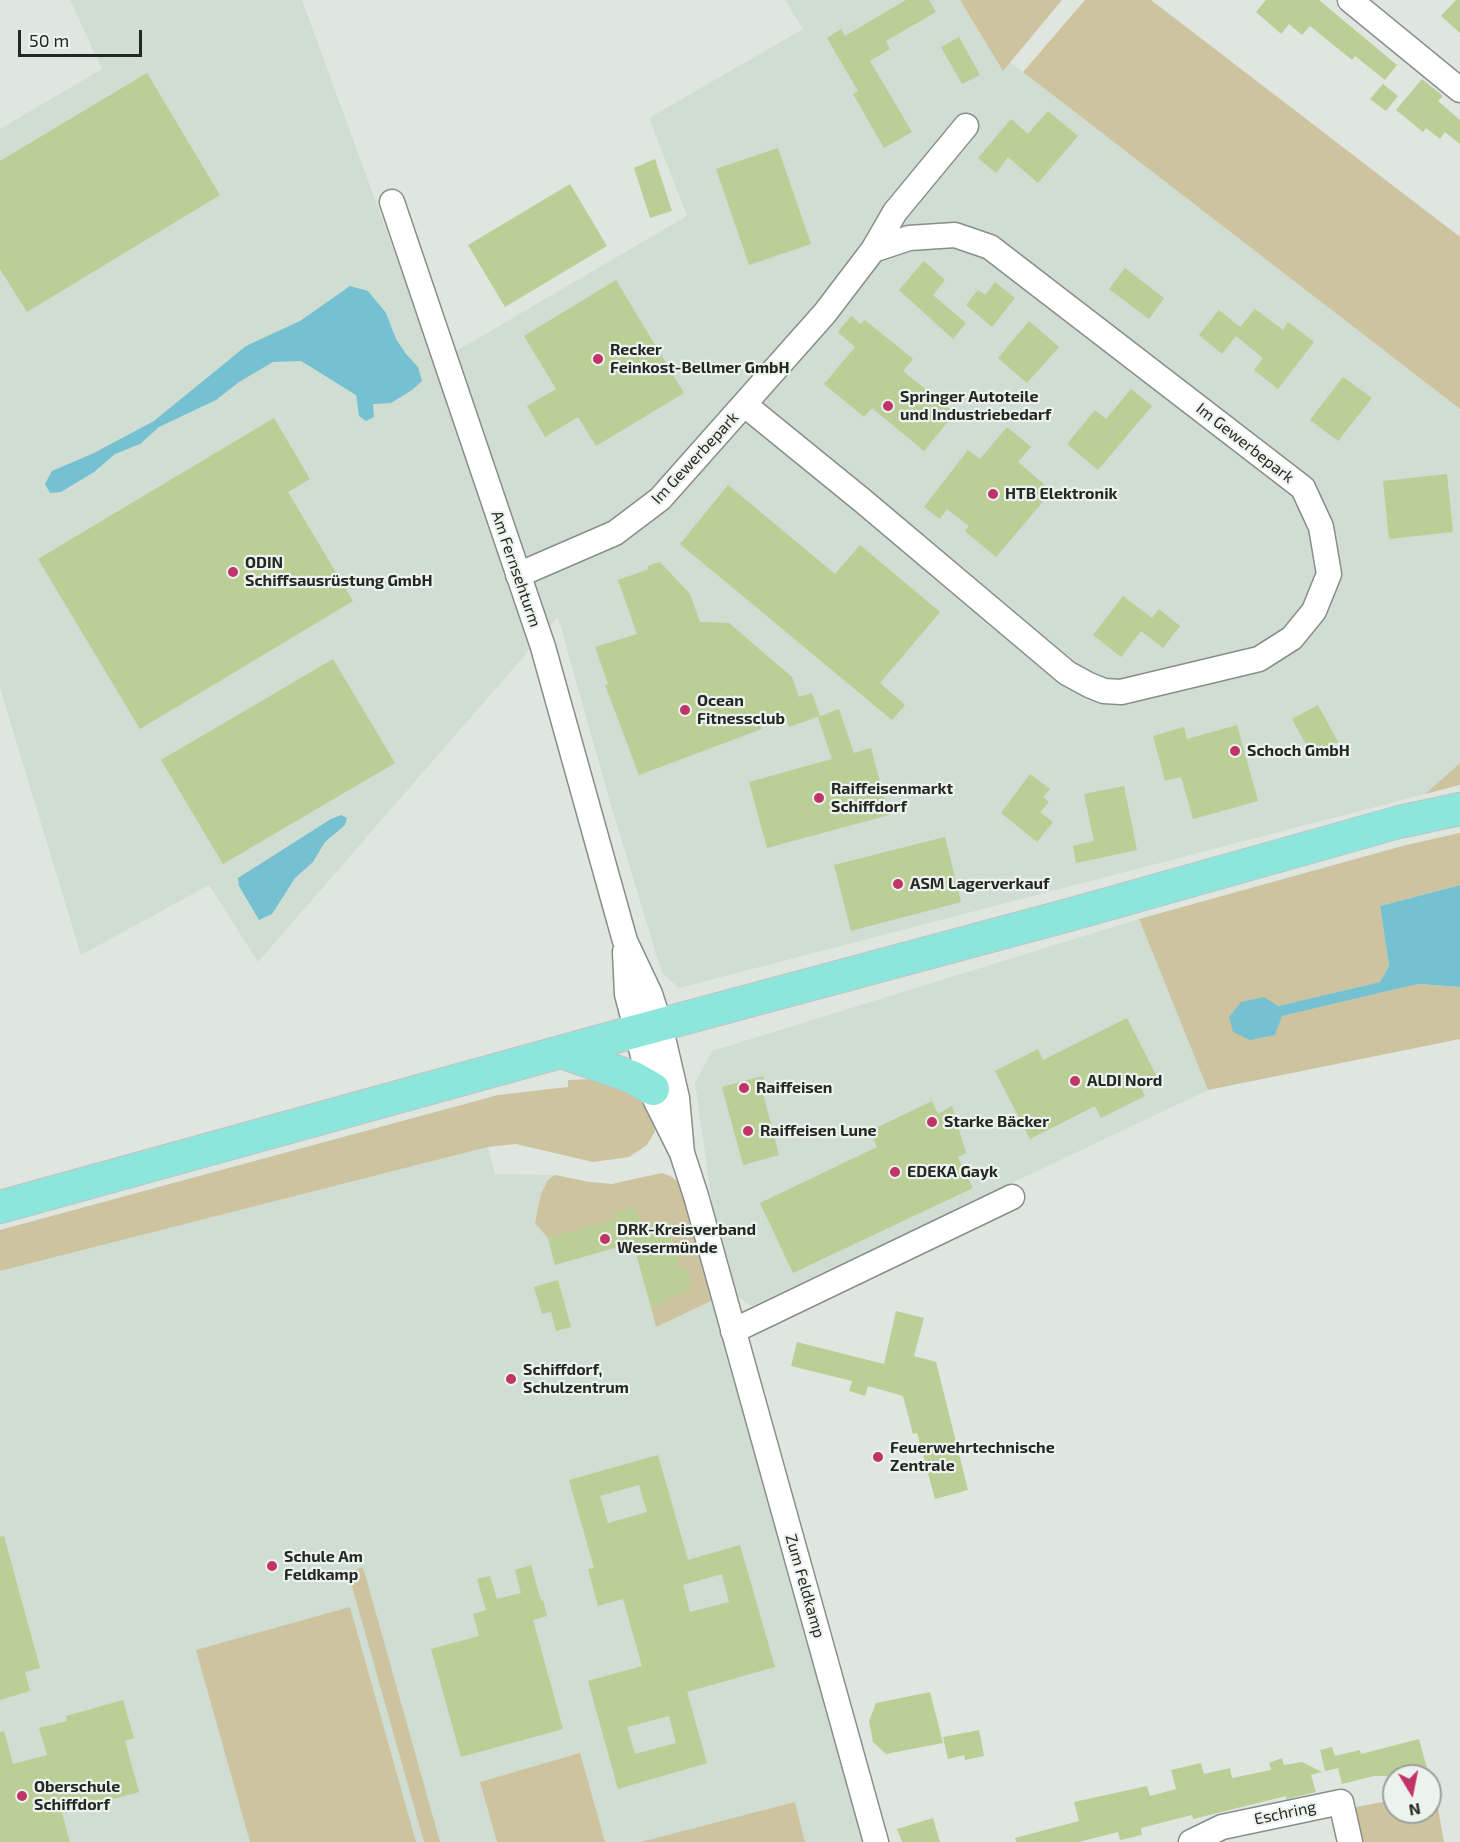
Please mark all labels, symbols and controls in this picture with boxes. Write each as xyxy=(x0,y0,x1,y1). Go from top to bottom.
scale bar xyxy=(21,18,146,56)
text: 50 m xyxy=(29,29,69,51)
place label: Recker Feinkost-Bellmer GmbH xyxy=(610,340,790,378)
marker: Recker Feinkost-Bellmer GmbH xyxy=(591,352,605,366)
place label: Springer Autoteile und Industriebedarf xyxy=(900,387,1051,425)
marker: Springer Autoteile und Industriebedarf xyxy=(881,399,895,413)
street label: Im Gewerbepark xyxy=(1192,399,1298,487)
street label: Im Gewerbepark xyxy=(647,408,743,508)
place label: HTB Elektronik xyxy=(1005,484,1118,504)
marker: HTB Elektronik xyxy=(986,487,1000,501)
street label: Am Fernsehturm xyxy=(487,508,545,630)
place label: ODIN Schiffsausrüstung GmbH xyxy=(245,553,433,591)
marker: ODIN Schiffsausrüstung GmbH xyxy=(226,565,240,579)
place label: Ocean Fitnessclub xyxy=(697,691,785,729)
marker: Ocean Fitnessclub xyxy=(678,703,692,717)
place label: Schoch GmbH xyxy=(1247,741,1350,761)
marker: Schoch GmbH xyxy=(1228,744,1242,758)
place label: Raiffeisenmarkt Schiffdorf xyxy=(831,779,953,817)
marker: Raiffeisenmarkt Schiffdorf xyxy=(812,791,826,805)
place label: ASM Lagerverkauf xyxy=(910,874,1049,894)
marker: ASM Lagerverkauf xyxy=(891,877,905,891)
place label: ALDI Nord xyxy=(1087,1071,1162,1091)
marker: ALDI Nord xyxy=(1068,1074,1082,1088)
place label: Raiffeisen xyxy=(756,1078,832,1098)
marker: Raiffeisen xyxy=(737,1081,751,1095)
place label: Starke Bäcker xyxy=(944,1112,1049,1132)
marker: Starke Bäcker xyxy=(925,1115,939,1129)
place label: Raiffeisen Lune xyxy=(760,1121,877,1141)
marker: Raiffeisen Lune xyxy=(741,1124,755,1138)
place label: EDEKA Gayk xyxy=(907,1162,998,1182)
marker: EDEKA Gayk xyxy=(888,1165,902,1179)
place label: DRK-Kreisverband Wesermünde xyxy=(617,1220,756,1258)
marker: DRK-Kreisverband Wesermünde xyxy=(598,1232,612,1246)
place label: Schiffdorf, Schulzentrum xyxy=(523,1360,629,1398)
marker: Schiffdorf, Schulzentrum xyxy=(504,1372,518,1386)
place label: Feuerwehrtechnische Zentrale xyxy=(890,1438,1055,1476)
marker: Feuerwehrtechnische Zentrale xyxy=(871,1450,885,1464)
street label: Zum Feldkamp xyxy=(781,1532,829,1640)
place label: Schule Am Feldkamp xyxy=(284,1547,363,1585)
marker: Schule Am Feldkamp xyxy=(265,1559,279,1573)
north arrow xyxy=(1382,1764,1442,1824)
place label: Oberschule Schiffdorf xyxy=(34,1777,120,1815)
marker: Oberschule Schiffdorf xyxy=(15,1789,29,1803)
street label: Eschring xyxy=(1252,1797,1318,1829)
text: N xyxy=(1408,1800,1422,1821)

